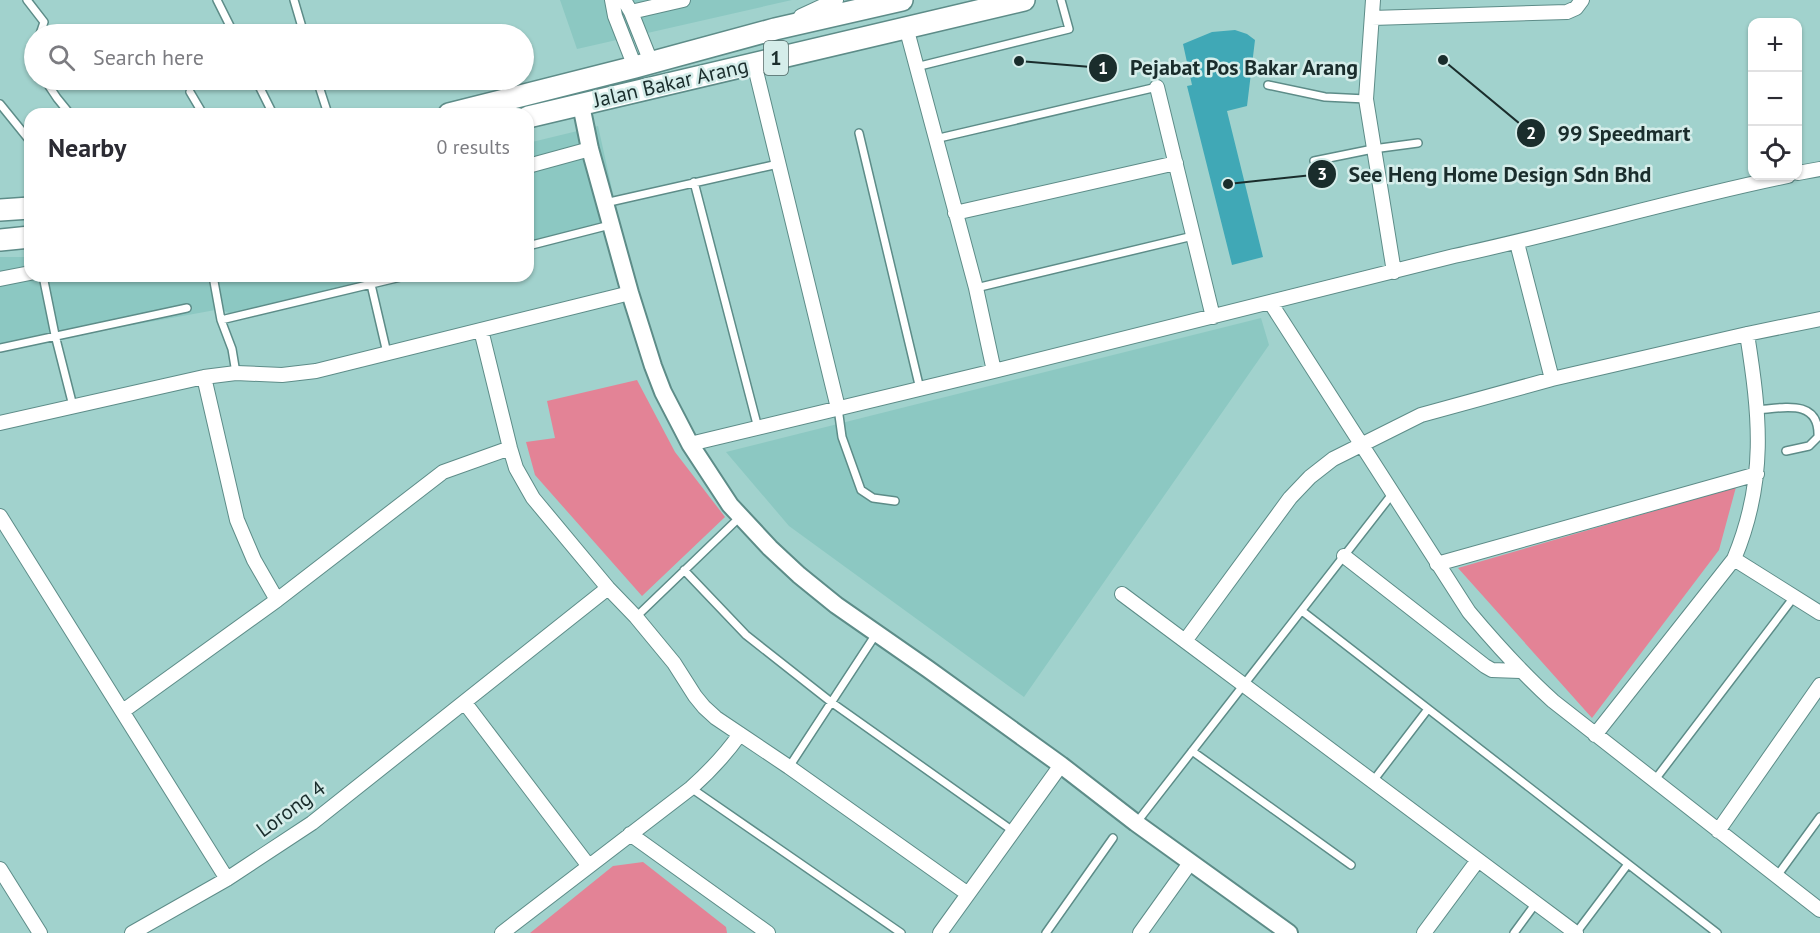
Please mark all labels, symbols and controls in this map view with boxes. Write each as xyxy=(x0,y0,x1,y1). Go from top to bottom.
map controls xyxy=(1748,18,1802,180)
button: + xyxy=(1748,18,1802,72)
search box xyxy=(24,24,534,90)
icon: search xyxy=(45,41,78,74)
road number: 1 xyxy=(764,41,788,75)
text: Search here xyxy=(93,43,204,71)
callout: Pejabat Pos Bakar Arang xyxy=(1088,48,1371,88)
street label: Jalan Bakar Arang xyxy=(590,52,751,114)
text: Pejabat Pos Bakar Arang xyxy=(1130,53,1358,81)
text: 1 xyxy=(1098,56,1108,79)
button: − xyxy=(1748,72,1802,126)
callout: 99 Speedmart xyxy=(1516,113,1702,153)
text: 99 Speedmart xyxy=(1558,119,1691,147)
text: 2 xyxy=(1526,121,1536,144)
button: locate xyxy=(1748,126,1802,180)
text: Nearby xyxy=(48,131,126,164)
text: 0 results xyxy=(437,134,510,160)
callout: See Heng Home Design Sdn Bhd xyxy=(1307,154,1664,194)
text: See Heng Home Design Sdn Bhd xyxy=(1349,160,1651,188)
text: 3 xyxy=(1317,162,1327,185)
street label: Lorong 4 xyxy=(251,774,331,843)

